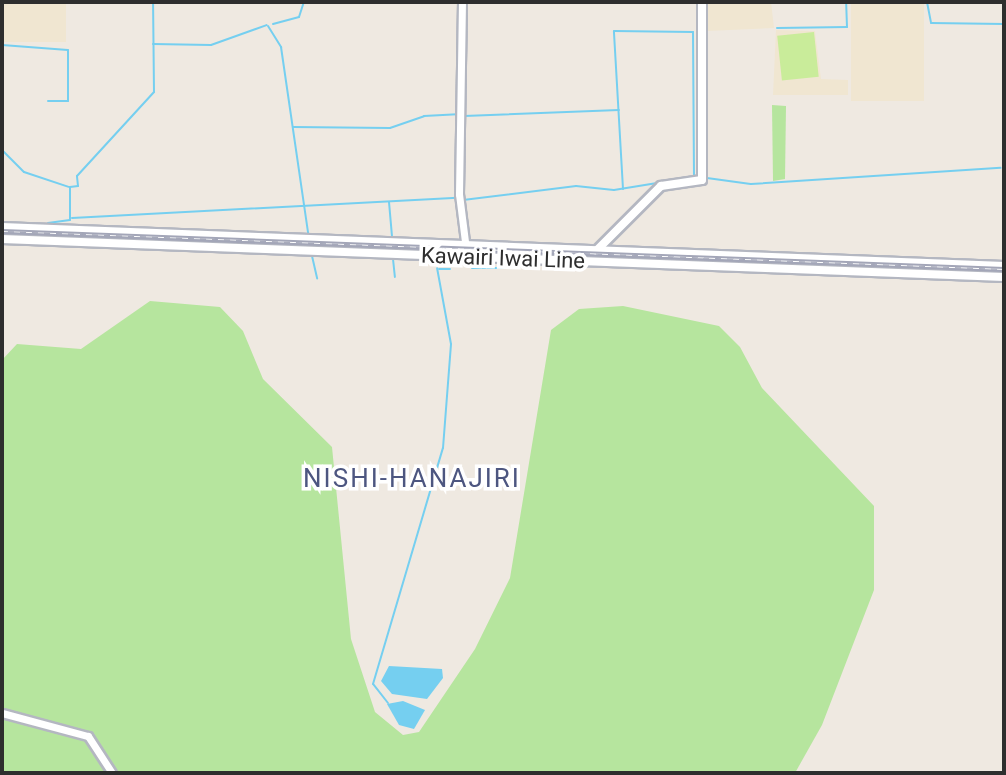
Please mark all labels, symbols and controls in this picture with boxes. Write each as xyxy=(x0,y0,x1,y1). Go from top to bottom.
street label: Kawairi Iwai Line xyxy=(420,242,586,274)
district label: NISHI-HANAJIRI xyxy=(303,463,521,495)

